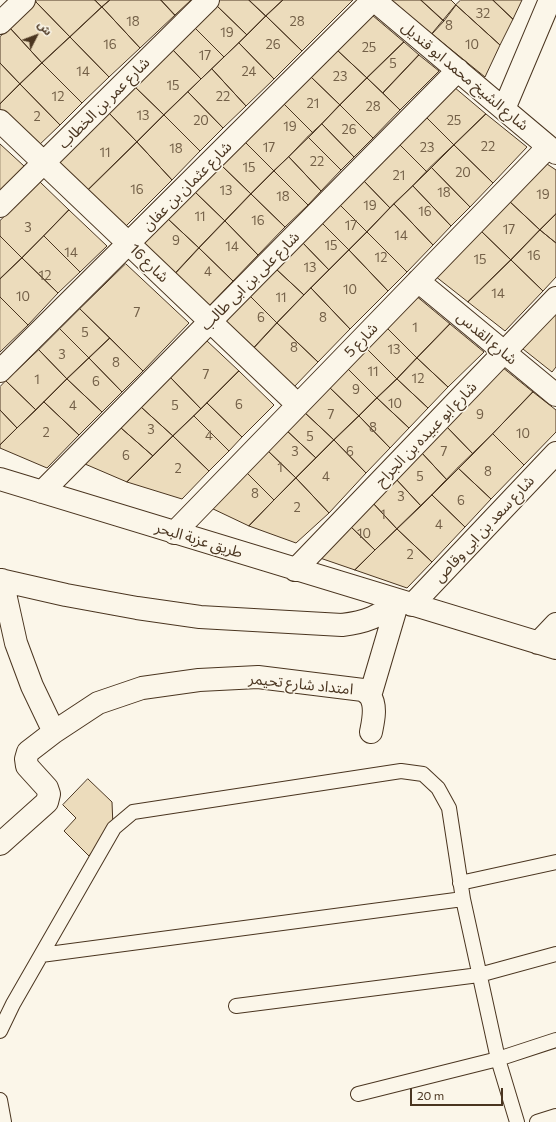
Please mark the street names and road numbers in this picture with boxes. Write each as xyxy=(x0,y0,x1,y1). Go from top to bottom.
street label: شارع الشيخ محمد ابو قنديل xyxy=(398,18,532,134)
street label: شارع عمر بن الخطاب xyxy=(55,54,153,152)
street label: شارع عثمان بن عفان xyxy=(139,138,235,234)
street label: شارع على بن ابى طالب xyxy=(197,228,303,334)
street label: شارع 16 xyxy=(126,240,172,286)
street label: شارع القدس xyxy=(453,308,521,368)
street label: شارع 5 xyxy=(340,319,382,361)
street label: شارع ابو عبيده بن الجراح xyxy=(371,378,481,490)
street label: شارع سعد بن ابى وقاص xyxy=(430,472,538,586)
street label: طريق عزبة البحر xyxy=(153,518,245,562)
street label: امتداد شارع تحيمر xyxy=(248,670,354,698)

